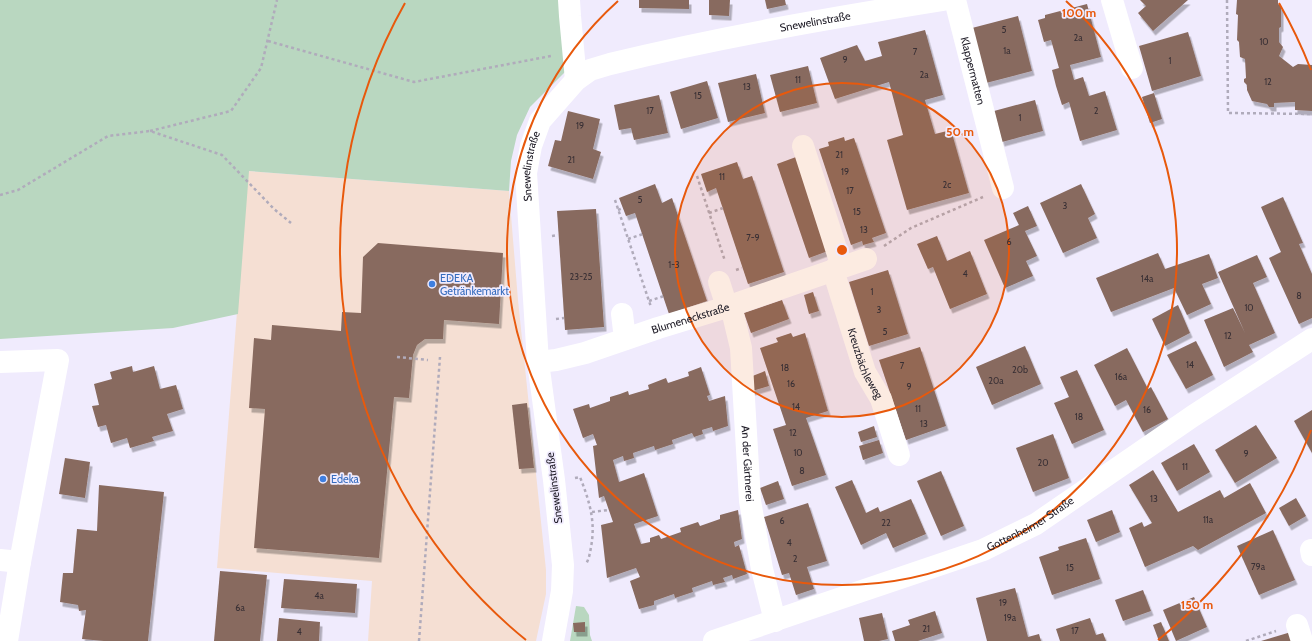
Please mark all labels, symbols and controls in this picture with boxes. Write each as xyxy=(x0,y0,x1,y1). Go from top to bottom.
text: 100 m xyxy=(1062,5,1096,20)
street label: Snewelinstraße xyxy=(779,8,852,35)
house number: 5 xyxy=(1002,24,1007,35)
house number: 2a xyxy=(1073,32,1083,43)
street label: Klappermatten xyxy=(958,35,988,106)
house number: 10 xyxy=(1259,36,1269,47)
house number: 1a xyxy=(1003,45,1011,56)
house number: 7 xyxy=(913,46,918,57)
house number: 9 xyxy=(842,54,848,65)
house number: 1 xyxy=(1169,55,1172,66)
house number: 2a xyxy=(919,69,929,80)
house number: 11 xyxy=(795,74,801,85)
house number: 12 xyxy=(1264,76,1272,87)
house number: 13 xyxy=(743,81,751,92)
house number: 15 xyxy=(694,90,702,101)
house number: 17 xyxy=(646,105,654,116)
house number: 2 xyxy=(1094,105,1099,116)
house number: 1 xyxy=(1019,112,1022,123)
house number: 19 xyxy=(576,120,584,131)
text: 50 m xyxy=(946,124,974,139)
street label: Snewelinstraße xyxy=(519,129,543,202)
house number: 21 xyxy=(835,149,843,160)
house number: 21 xyxy=(567,154,575,165)
house number: 19 xyxy=(841,166,849,177)
house number: 11 xyxy=(719,171,725,182)
house number: 2c xyxy=(943,179,951,190)
house number: 17 xyxy=(846,185,854,196)
house number: 5 xyxy=(638,194,643,205)
house number: 3 xyxy=(1063,200,1068,211)
house number: 15 xyxy=(853,206,861,217)
house number: 13 xyxy=(860,224,868,235)
house number: 7-9 xyxy=(746,232,760,243)
house number: 6 xyxy=(1006,236,1012,247)
centre of rings xyxy=(835,243,849,257)
house number: 1-3 xyxy=(668,259,680,270)
house number: 4 xyxy=(962,268,968,279)
place label: EDEKA Getränkemarkt xyxy=(440,271,509,298)
house number: 23-25 xyxy=(570,271,593,282)
house number: 14a xyxy=(1141,273,1154,284)
marker: EDEKA Getränkemarkt xyxy=(427,279,437,289)
house number: 1 xyxy=(871,286,874,297)
house number: 8 xyxy=(1296,290,1302,301)
street label: Blumeneckstraße xyxy=(650,300,731,337)
house number: 10 xyxy=(1244,302,1254,313)
house number: 3 xyxy=(877,304,882,315)
street label: Kreuzbächleweg xyxy=(845,326,887,402)
house number: 5 xyxy=(883,326,888,337)
house number: 12 xyxy=(1224,330,1232,341)
house number: 14 xyxy=(1186,359,1194,370)
house number: 7 xyxy=(900,360,905,371)
house number: 18 xyxy=(781,362,789,373)
house number: 20b xyxy=(1012,364,1028,375)
house number: 16a xyxy=(1115,371,1128,382)
house number: 20a xyxy=(988,375,1004,386)
house number: 16 xyxy=(787,378,795,389)
house number: 9 xyxy=(906,381,912,392)
house number: 14 xyxy=(792,401,800,412)
house number: 11 xyxy=(915,403,921,414)
house number: 16 xyxy=(1143,404,1151,415)
house number: 18 xyxy=(1075,411,1083,422)
house number: 13 xyxy=(920,418,928,429)
street label: An der Gärtnerei xyxy=(739,425,757,502)
house number: 12 xyxy=(789,427,797,438)
house number: 10 xyxy=(793,447,803,458)
house number: 9 xyxy=(1243,448,1249,459)
street label: Snewelinstraße xyxy=(543,451,565,524)
house number: 20 xyxy=(1038,457,1049,468)
house number: 11 xyxy=(1182,461,1188,472)
house number: 8 xyxy=(799,465,805,476)
place label: Edeka xyxy=(331,472,360,486)
marker: Edeka xyxy=(318,474,328,484)
street label: Gottenheimer Straße xyxy=(984,493,1077,554)
house number: 13 xyxy=(1150,493,1158,504)
house number: 11a xyxy=(1203,514,1214,525)
house number: 6 xyxy=(779,515,785,526)
house number: 22 xyxy=(881,517,891,528)
house number: 4 xyxy=(786,537,792,548)
house number: 2 xyxy=(793,553,798,564)
house number: 79a xyxy=(1251,561,1266,572)
house number: 15 xyxy=(1066,562,1074,573)
house number: 4a xyxy=(314,590,324,601)
house number: 19 xyxy=(999,597,1007,608)
text: 150 m xyxy=(1181,597,1213,612)
house number: 6a xyxy=(235,602,245,613)
house number: 19a xyxy=(1004,612,1017,623)
house number: 21 xyxy=(922,623,930,634)
house number: 17 xyxy=(1071,625,1079,636)
house number: 4 xyxy=(296,626,302,637)

